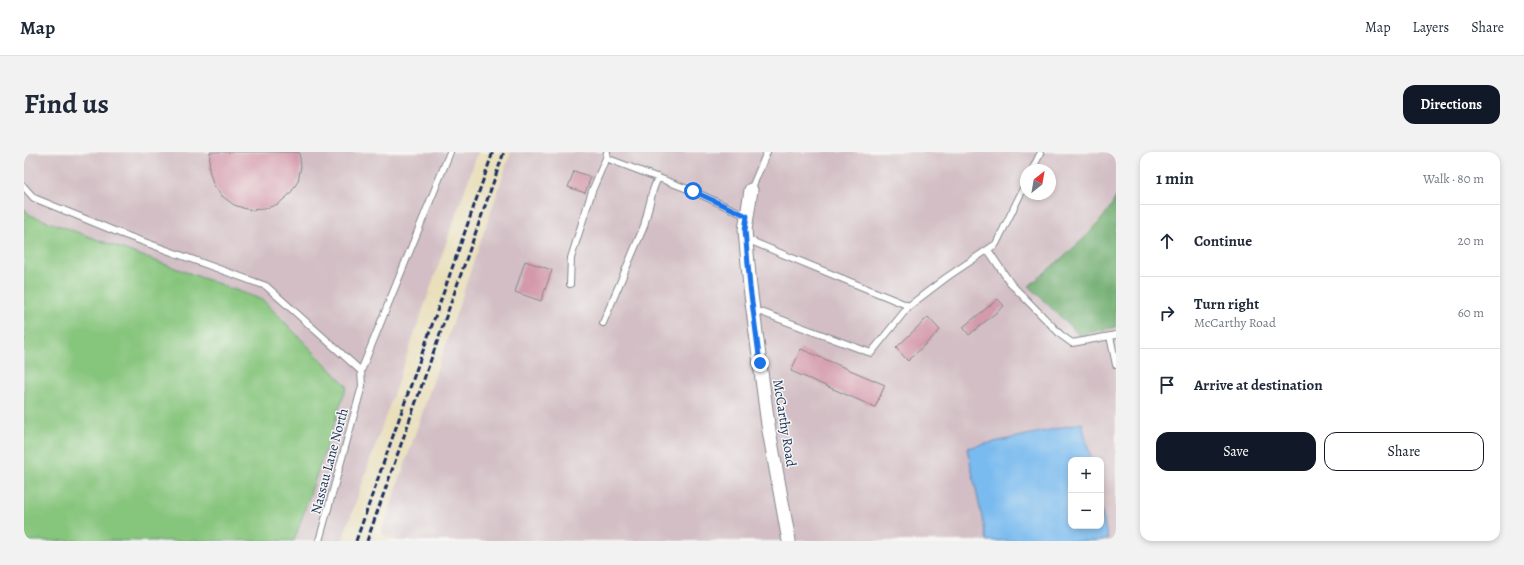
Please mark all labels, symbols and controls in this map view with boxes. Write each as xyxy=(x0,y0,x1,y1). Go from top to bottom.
text: Map xyxy=(20,15,55,41)
text: Map xyxy=(1365,18,1391,37)
text: Layers xyxy=(1413,18,1449,37)
text: Share xyxy=(1471,18,1504,37)
text: Find us xyxy=(24,85,109,123)
button: Directions xyxy=(1403,85,1500,124)
north arrow xyxy=(1020,164,1056,200)
text: 1 min xyxy=(1156,167,1194,190)
text: Walk · 80 m xyxy=(1423,170,1484,187)
route start xyxy=(684,182,702,200)
icon: ahead xyxy=(1156,230,1178,252)
text: Continue xyxy=(1194,231,1252,251)
text: 20 m xyxy=(1458,232,1484,249)
text: Turn right xyxy=(1194,294,1259,314)
icon: right xyxy=(1156,302,1178,324)
text: 60 m xyxy=(1458,304,1484,321)
text: McCarthy Road xyxy=(1194,314,1276,331)
route end xyxy=(751,354,769,372)
icon: arrive xyxy=(1156,374,1178,396)
text: Arrive at destination xyxy=(1194,375,1323,395)
street label: McCarthy Road xyxy=(768,378,801,469)
street label: Nassau Lane North xyxy=(306,406,353,516)
button: Save xyxy=(1156,432,1316,471)
button: Share xyxy=(1324,432,1484,471)
map controls xyxy=(1068,457,1104,529)
button: + xyxy=(1068,457,1104,493)
button: − xyxy=(1068,493,1104,529)

